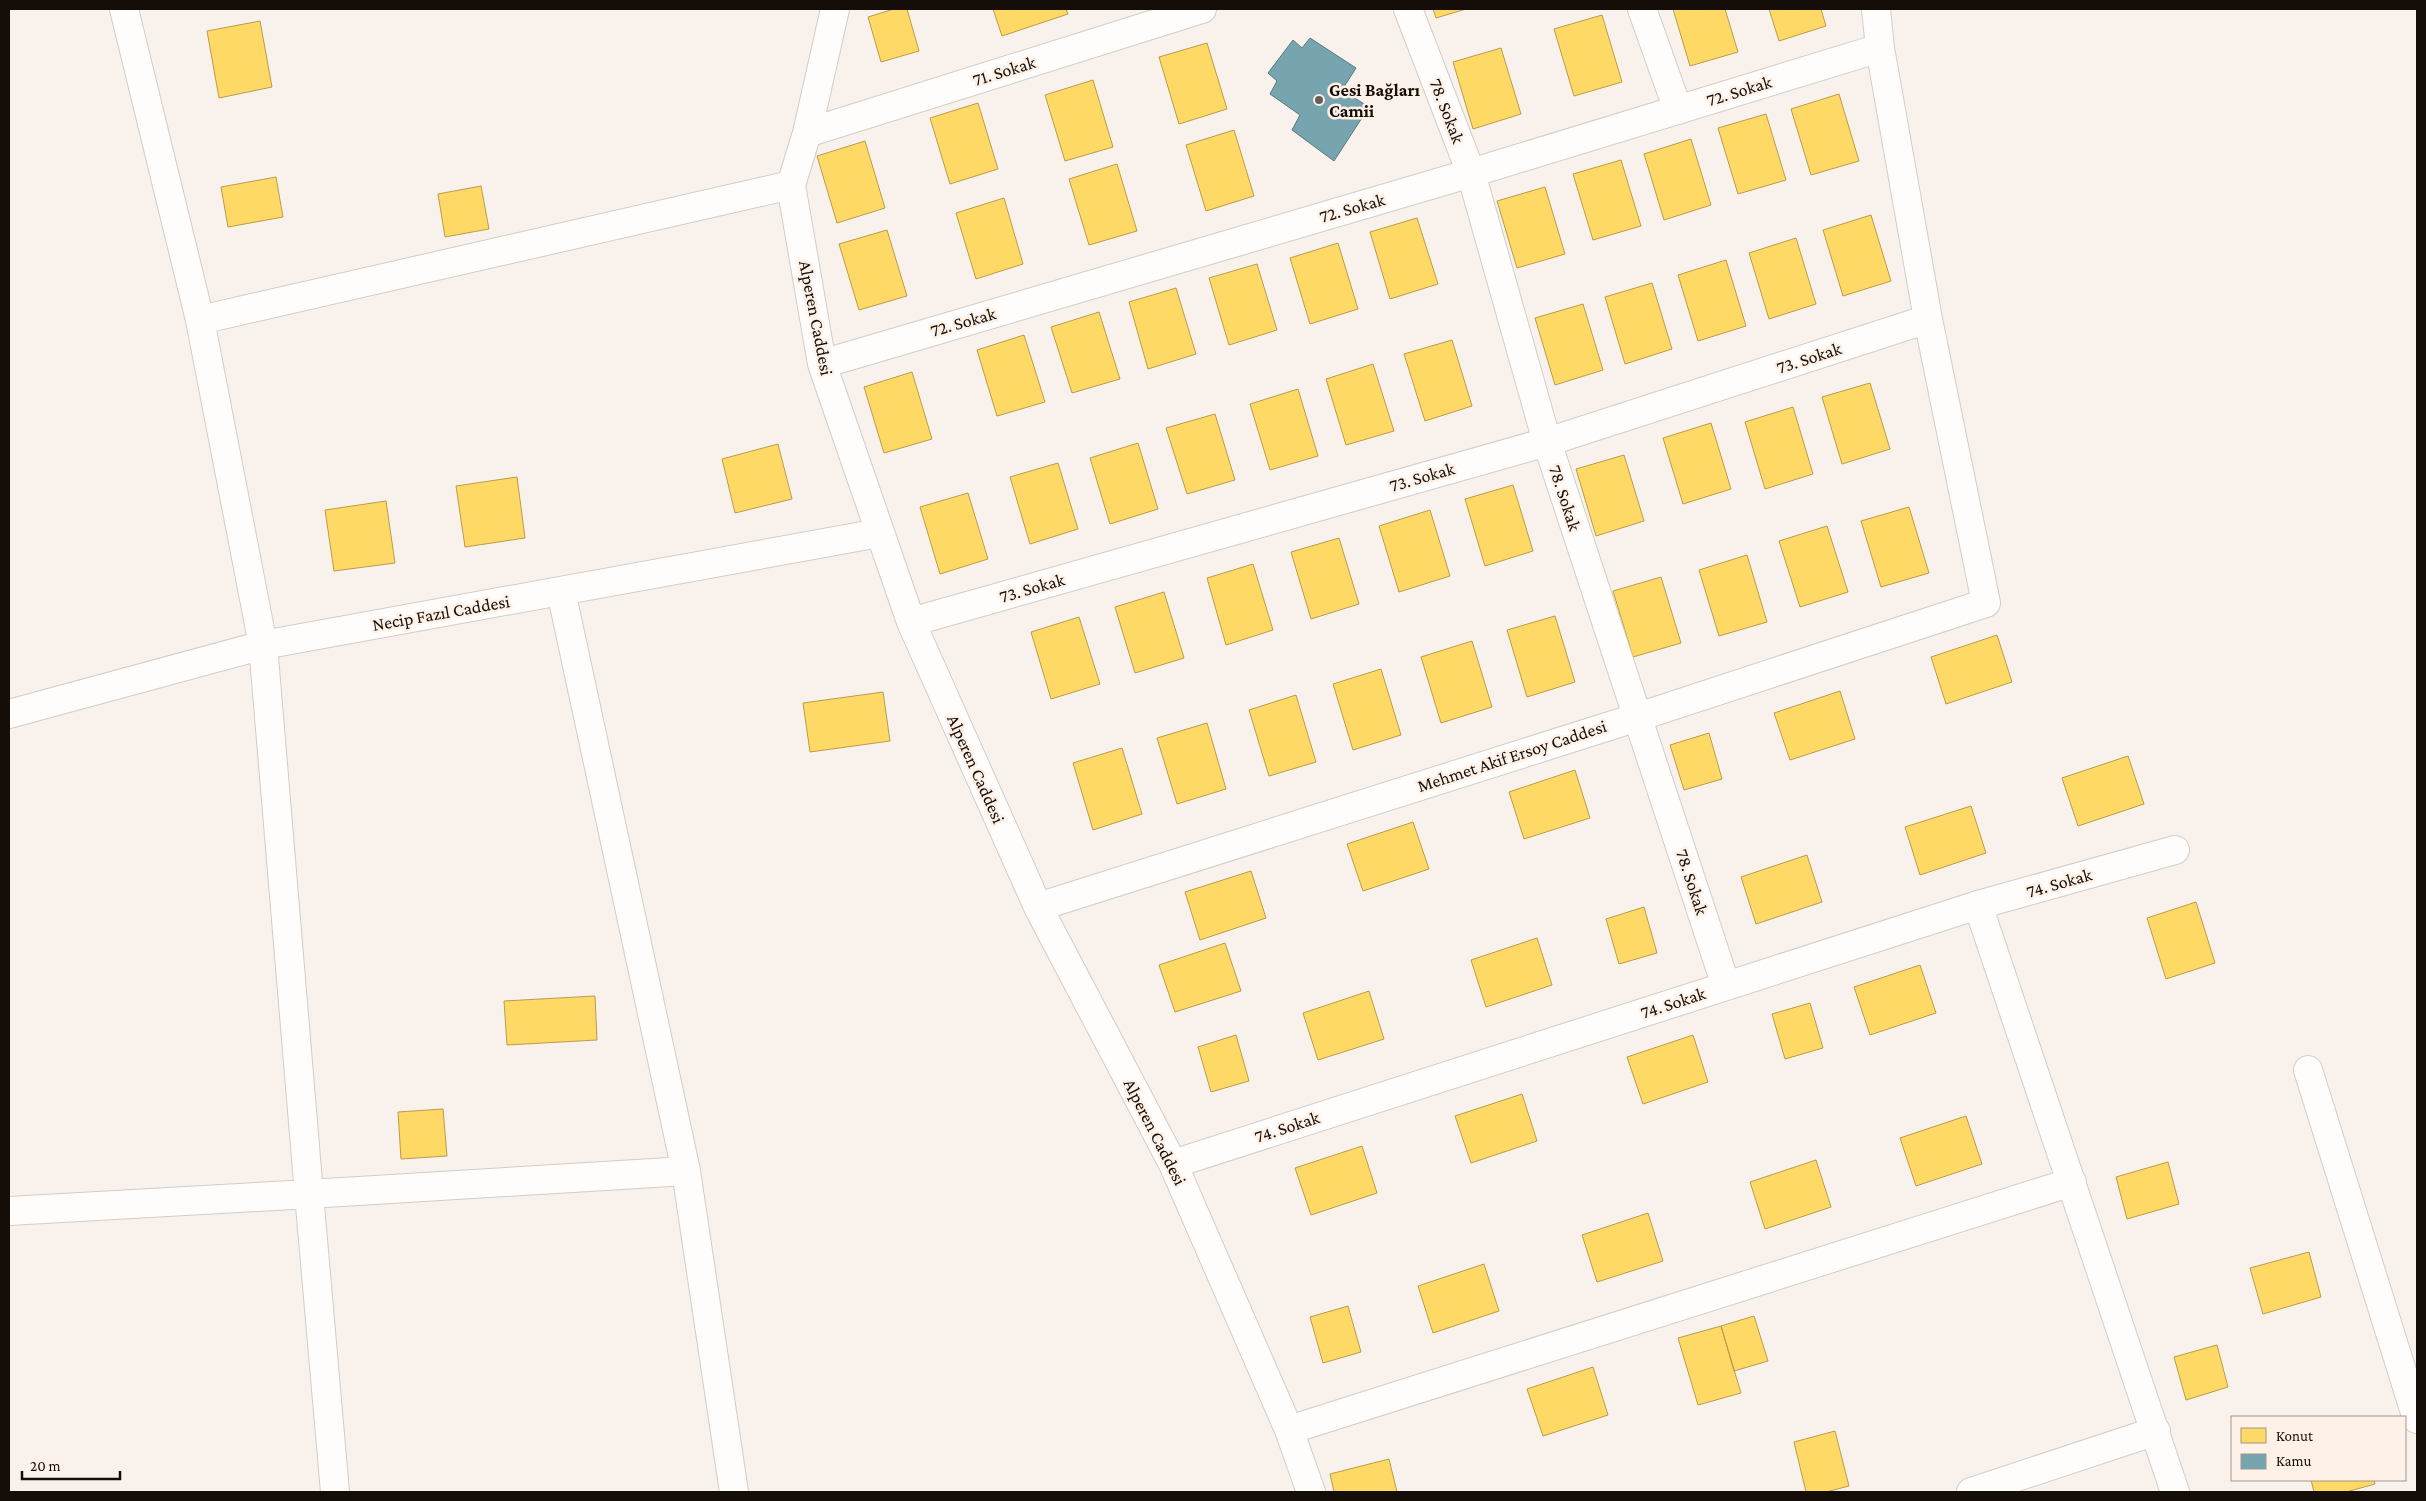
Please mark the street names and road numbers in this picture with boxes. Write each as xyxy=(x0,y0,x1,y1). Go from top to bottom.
street label: 71. Sokak xyxy=(970,52,1038,90)
street label: 72. Sokak xyxy=(1704,72,1774,110)
street label: 78. Sokak xyxy=(1425,76,1469,147)
street label: 72. Sokak xyxy=(1317,189,1387,227)
street label: Alperen Caddesi xyxy=(795,259,837,378)
street label: 72. Sokak xyxy=(928,303,998,341)
street label: 73. Sokak xyxy=(1774,338,1844,378)
street label: 73. Sokak xyxy=(1387,458,1457,496)
street label: 78. Sokak xyxy=(1545,463,1585,534)
street label: 73. Sokak xyxy=(997,569,1067,607)
street label: Necip Fazıl Caddesi xyxy=(371,591,512,635)
street label: Alperen Caddesi xyxy=(943,712,1009,827)
street label: Mehmet Akif Ersoy Caddesi xyxy=(1415,716,1609,796)
street label: 78. Sokak xyxy=(1672,847,1712,918)
street label: 74. Sokak xyxy=(2024,864,2094,902)
street label: 74. Sokak xyxy=(1638,983,1708,1023)
street label: Alperen Caddesi xyxy=(1120,1075,1191,1189)
street label: 74. Sokak xyxy=(1252,1107,1322,1147)

